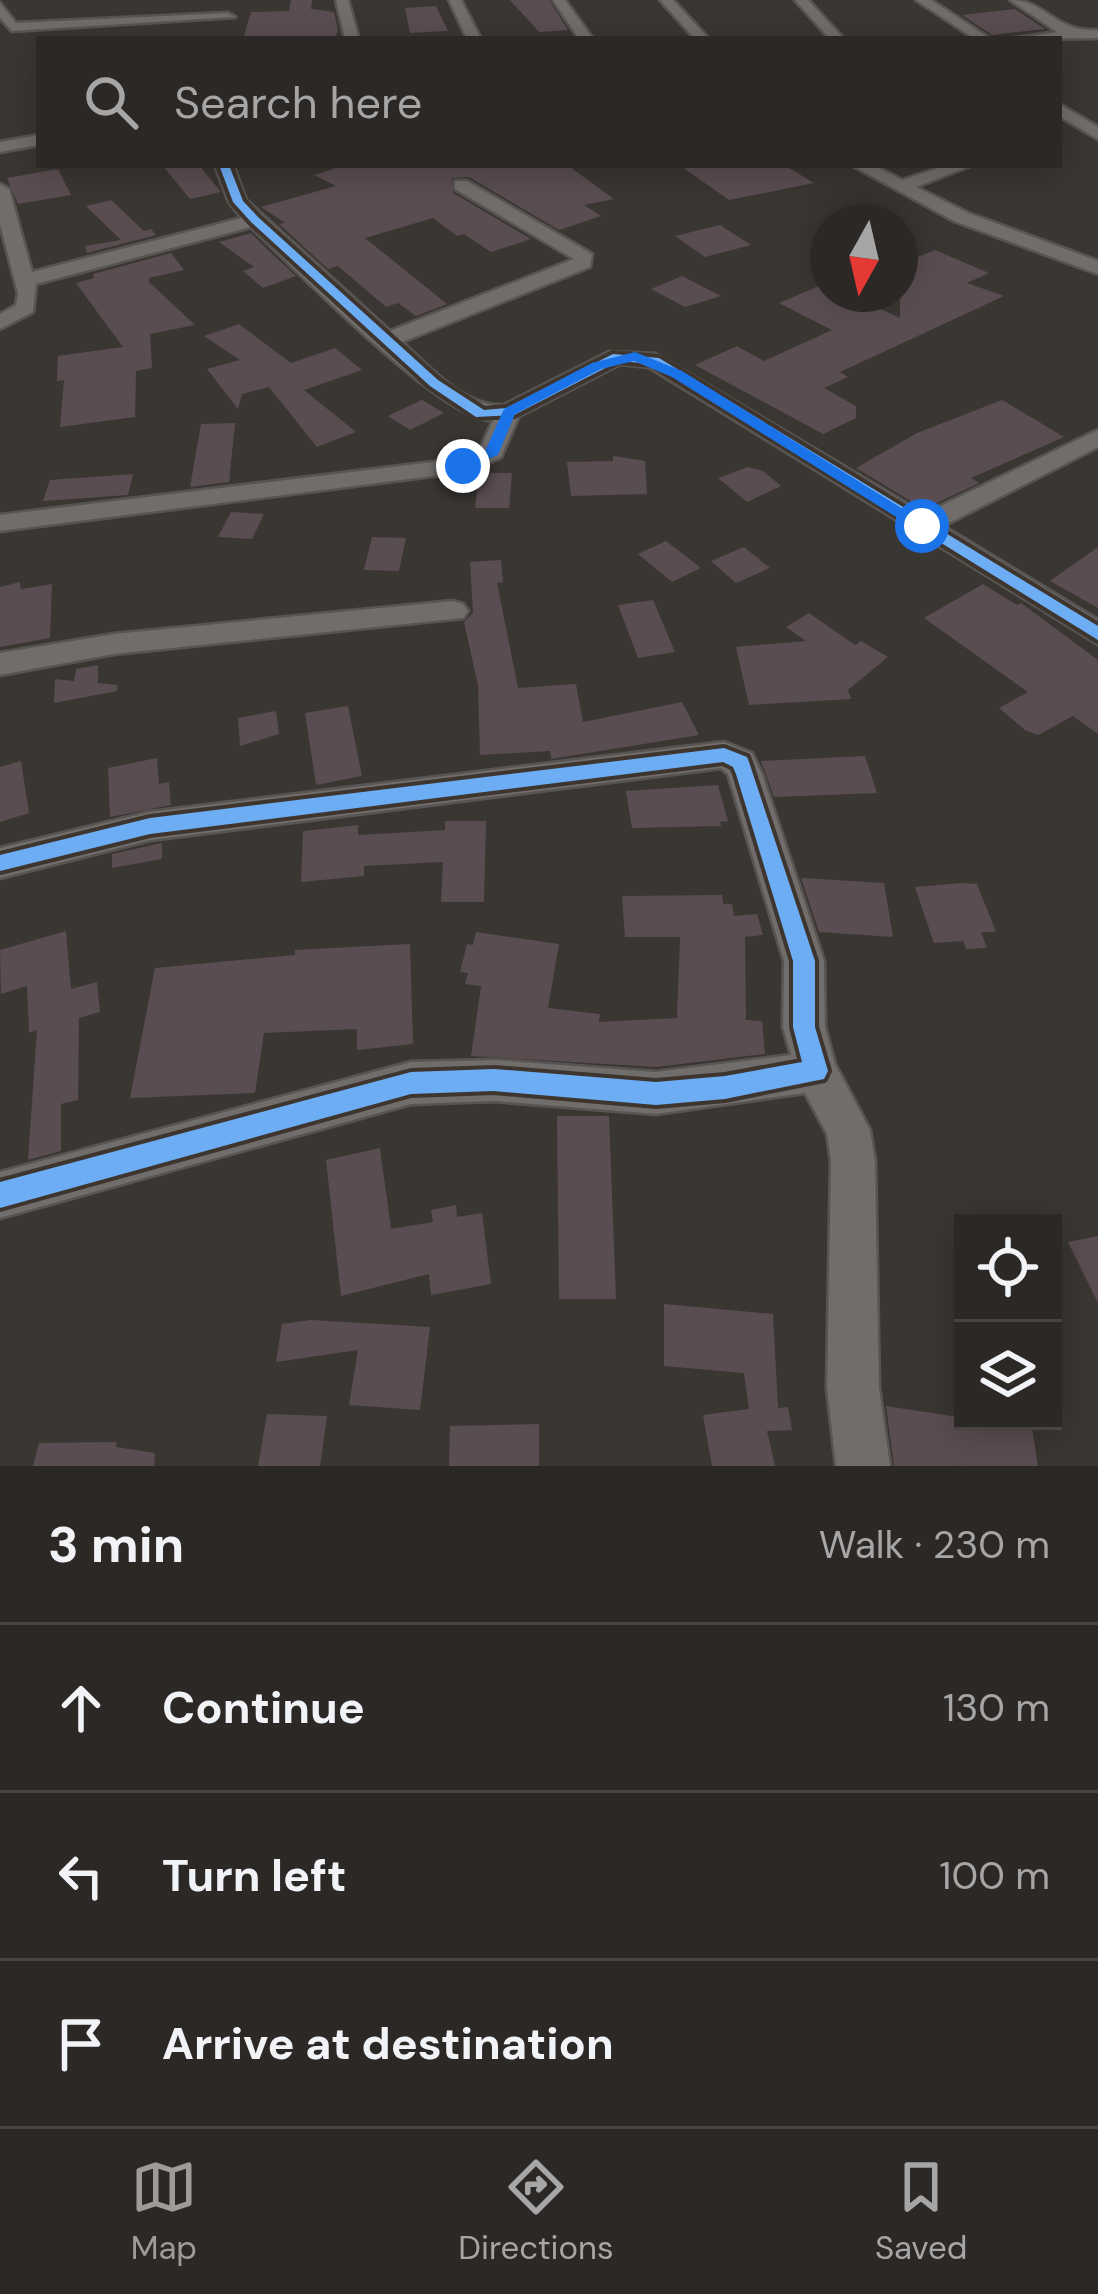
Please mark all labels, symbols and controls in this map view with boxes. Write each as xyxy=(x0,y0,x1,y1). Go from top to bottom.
search box xyxy=(36,36,1062,168)
icon: search xyxy=(78,69,144,135)
text: Search here xyxy=(174,73,422,132)
north arrow xyxy=(810,204,918,312)
route end xyxy=(436,439,490,493)
route start xyxy=(895,499,949,553)
map controls xyxy=(954,1214,1062,1430)
button: locate xyxy=(954,1214,1062,1322)
button: layers xyxy=(954,1322,1062,1430)
text: 3 min xyxy=(48,1511,184,1578)
text: Walk · 230 m xyxy=(819,1519,1050,1570)
icon: ahead xyxy=(48,1675,114,1741)
text: Continue xyxy=(162,1678,365,1737)
text: 130 m xyxy=(943,1682,1050,1733)
icon: left xyxy=(48,1843,114,1909)
text: Turn left xyxy=(162,1846,346,1905)
text: 100 m xyxy=(939,1850,1050,1901)
icon: arrive xyxy=(48,2011,114,2077)
text: Arrive at destination xyxy=(162,2014,614,2073)
tab: Map xyxy=(131,2154,197,2269)
tab: Directions xyxy=(458,2154,614,2269)
tab: Saved xyxy=(875,2154,967,2269)

